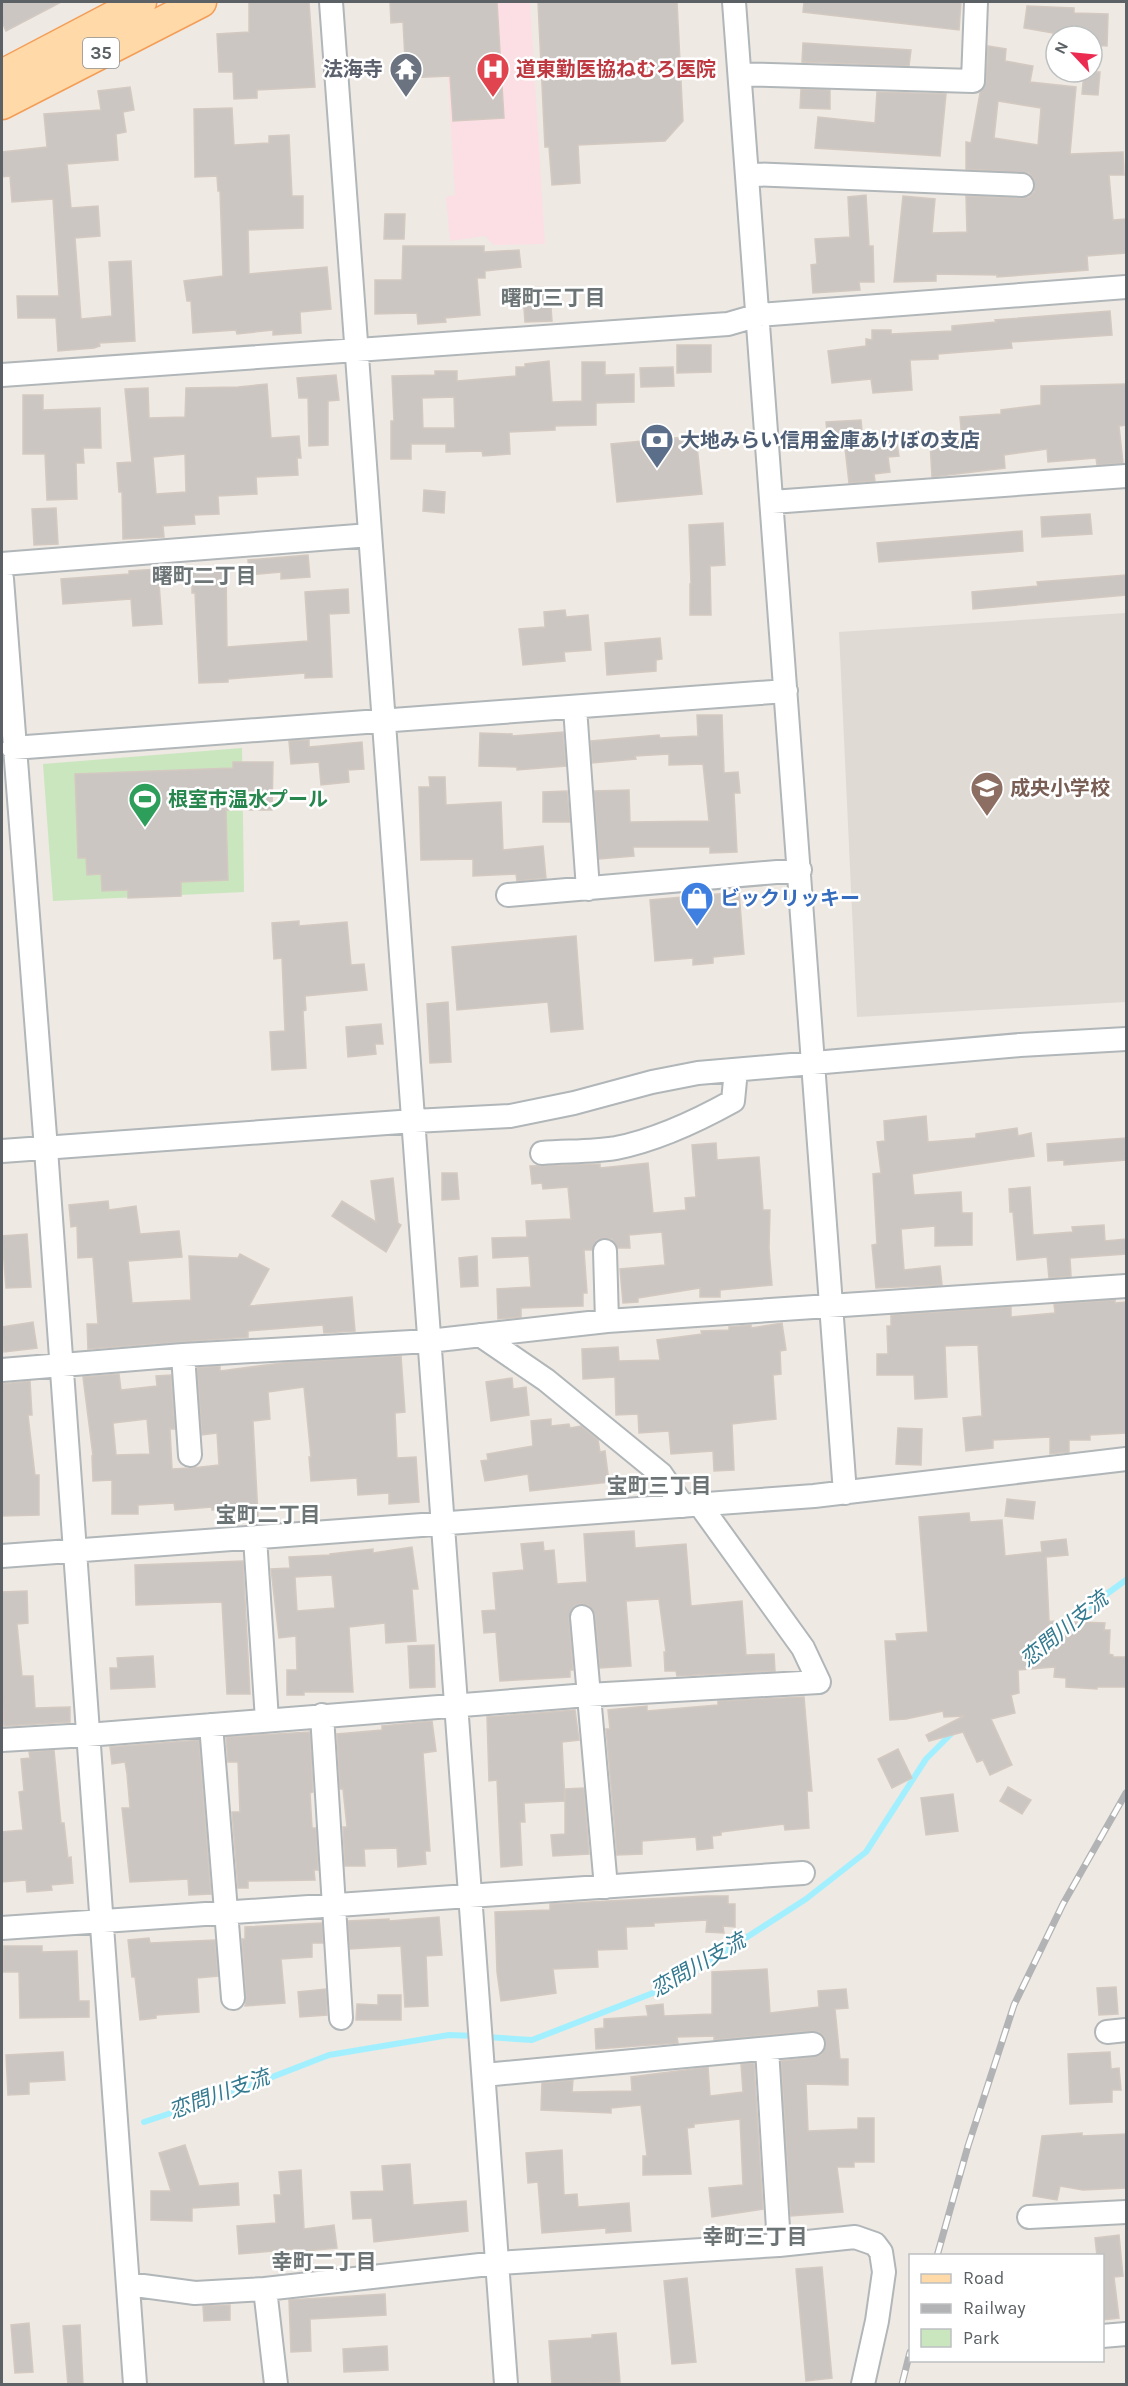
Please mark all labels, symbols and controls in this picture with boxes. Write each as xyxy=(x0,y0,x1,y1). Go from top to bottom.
north arrow xyxy=(1044,24,1104,84)
road number: 35 xyxy=(83,38,119,68)
text: N xyxy=(1050,38,1072,57)
temple icon: 法海寺 xyxy=(388,51,424,98)
hospital icon: 道東勤医協ねむろ医院 xyxy=(475,51,511,98)
place label: 法海寺 xyxy=(323,58,383,81)
place label: 道東勤医協ねむろ医院 xyxy=(516,58,716,81)
district label: 曙町三丁目 xyxy=(501,286,606,310)
bank icon: 大地みらい信用金庫あけぼの支店 xyxy=(639,422,675,469)
place label: 大地みらい信用金庫あけぼの支店 xyxy=(680,429,980,452)
district label: 曙町二丁目 xyxy=(152,564,257,588)
school or university icon: 成央小学校 xyxy=(969,770,1005,817)
place label: 成央小学校 xyxy=(1010,777,1110,800)
sports icon: 根室市温水プール xyxy=(127,781,163,828)
place label: 根室市温水プール xyxy=(168,788,328,811)
shop icon: ビックリッキー xyxy=(679,880,715,927)
place label: ビックリッキー xyxy=(720,887,860,910)
district label: 宝町三丁目 xyxy=(607,1474,712,1498)
district label: 宝町二丁目 xyxy=(216,1503,321,1527)
water label: 恋問川支流 xyxy=(1016,1585,1115,1671)
water label: 恋問川支流 xyxy=(647,1927,752,2002)
water label: 恋問川支流 xyxy=(166,2064,275,2123)
district label: 幸町三丁目 xyxy=(703,2225,808,2249)
district label: 幸町二丁目 xyxy=(272,2250,377,2274)
legend xyxy=(909,2254,1104,2362)
text: Road xyxy=(963,2267,1004,2289)
text: Railway xyxy=(963,2297,1026,2319)
text: Park xyxy=(963,2327,1000,2349)

